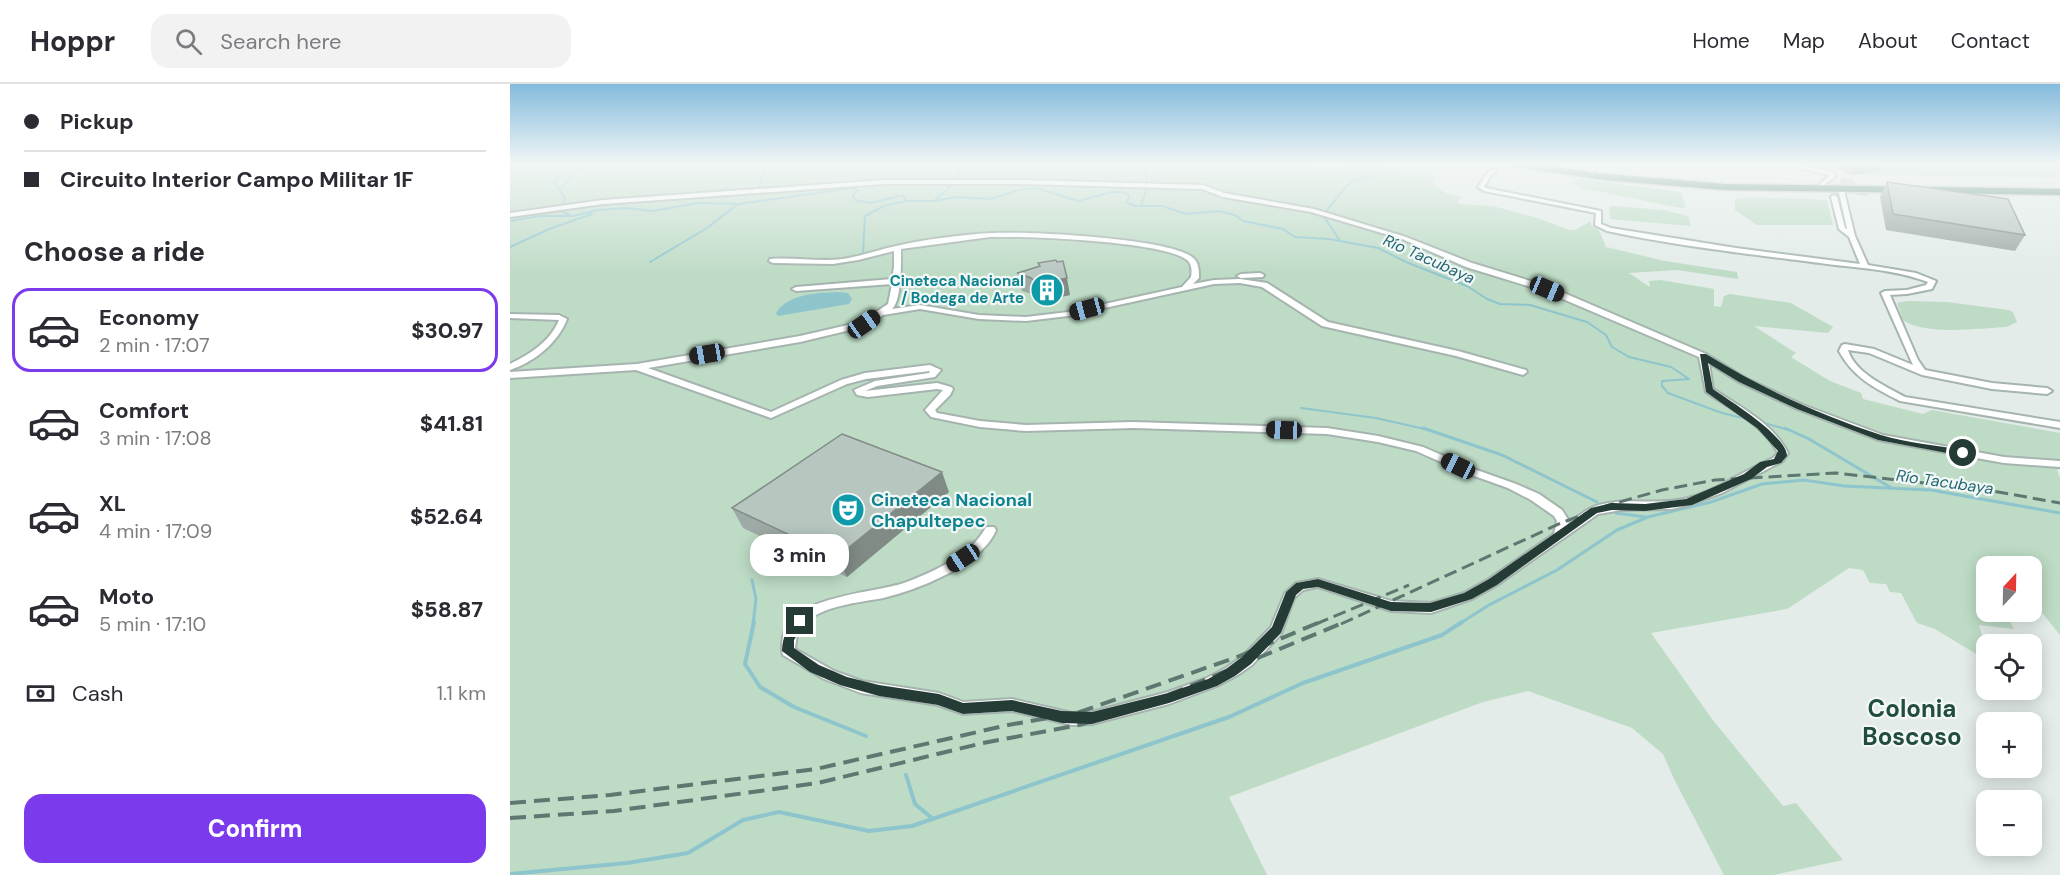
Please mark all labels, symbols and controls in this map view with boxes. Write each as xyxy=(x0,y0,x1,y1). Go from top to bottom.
search box xyxy=(151,14,571,68)
text: Hoppr xyxy=(30,23,115,60)
icon: search xyxy=(172,25,205,58)
text: Search here xyxy=(220,27,342,56)
text: Home xyxy=(1692,27,1750,55)
text: Map xyxy=(1783,27,1825,55)
text: About xyxy=(1858,27,1918,55)
text: Contact xyxy=(1951,27,2030,55)
text: Pickup xyxy=(60,107,134,136)
text: Circuito Interior Campo Militar 1F xyxy=(60,165,414,194)
water label: Río Tacubaya xyxy=(1380,229,1478,289)
text: Choose a ride xyxy=(24,234,205,269)
place label: Cineteca Nacional / Bodega de Arte xyxy=(890,271,1024,308)
building icon: Cineteca Nacional / Bodega de Arte xyxy=(1029,272,1065,308)
car xyxy=(1527,274,1567,304)
car xyxy=(1067,296,1107,322)
icon: car xyxy=(27,303,81,357)
text: Economy xyxy=(99,303,199,332)
car xyxy=(844,306,884,342)
text: $30.97 xyxy=(411,316,483,345)
text: 2 min · 17:07 xyxy=(99,332,210,358)
car xyxy=(688,342,726,366)
icon: car xyxy=(27,396,81,450)
text: Comfort xyxy=(99,396,189,425)
text: $41.81 xyxy=(420,409,483,438)
car xyxy=(1266,420,1302,440)
text: 3 min · 17:08 xyxy=(99,425,212,451)
route start xyxy=(1949,439,1976,466)
car xyxy=(1438,450,1478,482)
water label: Río Tacubaya xyxy=(1895,465,1995,499)
place label: Cineteca Nacional Chapultepec xyxy=(871,488,1032,533)
icon: car xyxy=(27,489,81,543)
text: XL xyxy=(99,489,126,518)
theatre icon: Cineteca Nacional Chapultepec xyxy=(830,492,866,528)
text: $52.64 xyxy=(410,502,483,531)
text: 4 min · 17:09 xyxy=(99,518,212,544)
callout: 3 min xyxy=(750,534,850,576)
car xyxy=(943,541,983,575)
text: 3 min xyxy=(773,542,826,568)
north arrow xyxy=(1976,556,2042,622)
map controls xyxy=(1976,556,2042,856)
icon: car xyxy=(27,582,81,636)
text: Moto xyxy=(99,582,154,611)
text: $58.87 xyxy=(411,595,483,624)
route end xyxy=(786,607,813,634)
text: 5 min · 17:10 xyxy=(99,611,206,637)
button: locate xyxy=(1976,634,2042,700)
icon: cash xyxy=(24,677,57,710)
text: Cash xyxy=(72,679,123,708)
text: 1.1 km xyxy=(437,680,486,706)
district label: Colonia Boscoso xyxy=(1862,693,1962,752)
button: + xyxy=(1976,712,2042,778)
button: − xyxy=(1976,790,2042,856)
button: Confirm xyxy=(24,794,486,863)

